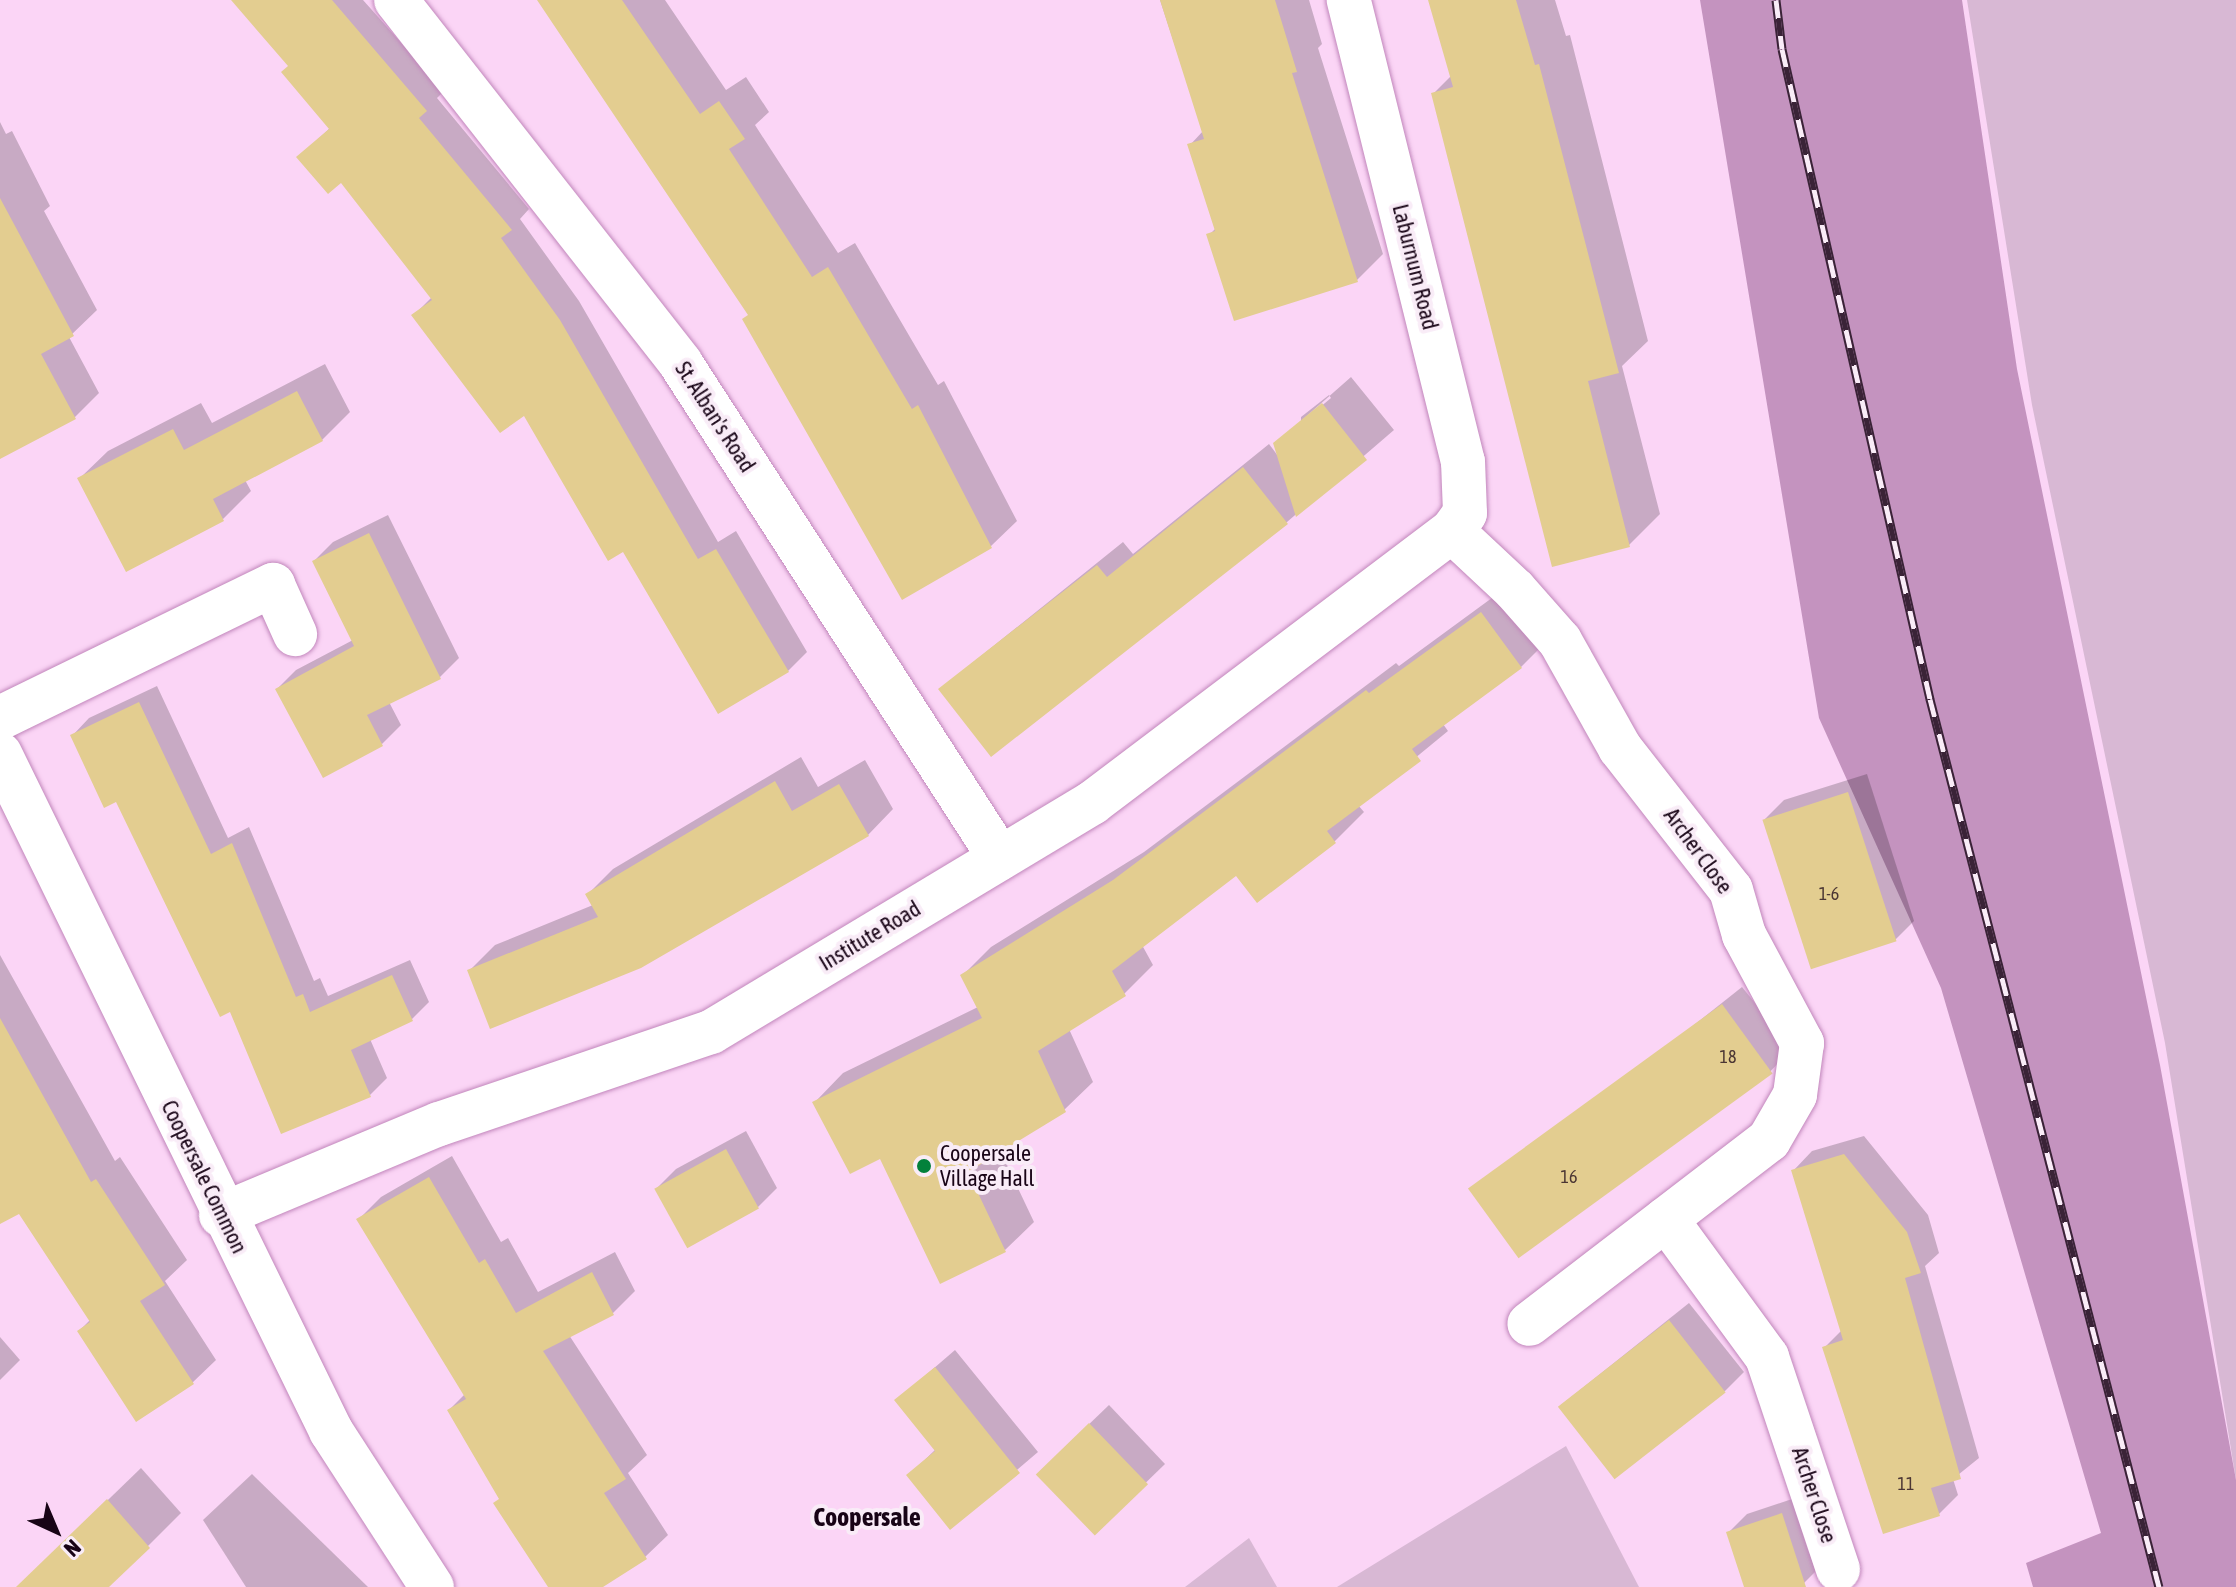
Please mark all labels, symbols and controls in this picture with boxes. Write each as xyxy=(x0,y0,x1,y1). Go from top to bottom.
street label: Laburnum Road xyxy=(1387,201,1443,333)
street label: St. Alban's Road xyxy=(670,357,760,477)
street label: Archer Close xyxy=(1658,803,1738,899)
house number: 1-6 xyxy=(1819,883,1839,905)
street label: Institute Road xyxy=(815,895,925,977)
house number: 18 xyxy=(1720,1046,1736,1068)
street label: Coopersale Common xyxy=(156,1096,252,1258)
place label: Coopersale Village Hall xyxy=(940,1140,1034,1192)
marker: Coopersale Village Hall xyxy=(915,1157,933,1175)
house number: 16 xyxy=(1561,1166,1577,1188)
street label: Archer Close xyxy=(1786,1444,1842,1546)
house number: 11 xyxy=(1898,1473,1914,1495)
north arrow xyxy=(16,1491,96,1571)
district label: Coopersale xyxy=(813,1502,921,1534)
text: N xyxy=(59,1534,86,1562)

